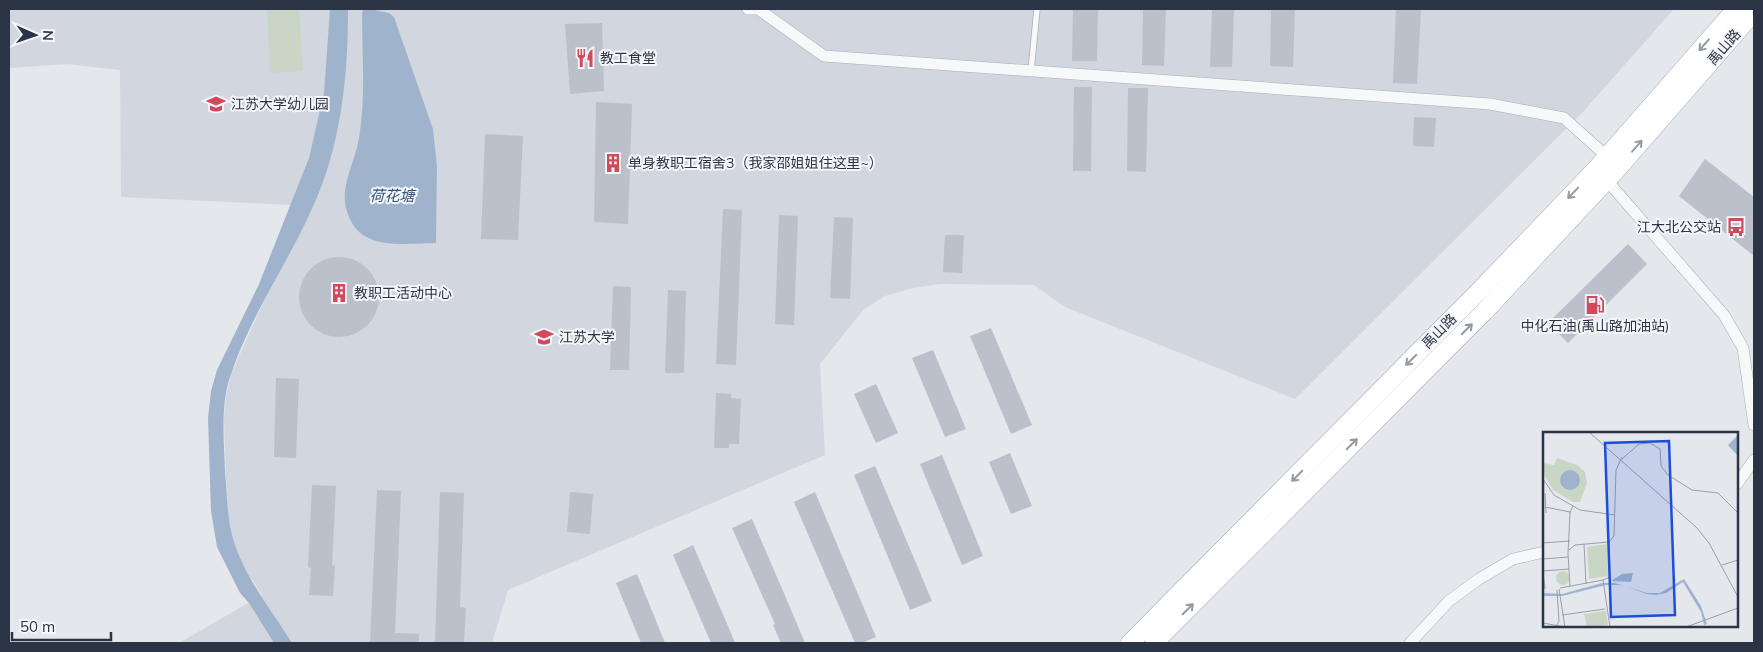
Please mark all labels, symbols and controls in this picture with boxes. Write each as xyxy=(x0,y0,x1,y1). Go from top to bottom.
north arrow xyxy=(10,10,60,60)
street label: 禹山路 xyxy=(1703,25,1745,69)
text: N xyxy=(39,30,57,41)
one-way arrow xyxy=(1699,39,1710,52)
restaurant icon: 教工食堂 xyxy=(574,47,596,69)
place label: 教工食堂 xyxy=(600,49,656,67)
school or university icon: 江苏大学幼儿园 xyxy=(205,93,227,115)
place label: 江苏大学幼儿园 xyxy=(231,95,329,113)
one-way arrow xyxy=(1632,140,1643,153)
building icon: 单身教职工宿舍3（我家邵姐姐住这里~） xyxy=(602,152,624,174)
place label: 单身教职工宿舍3（我家邵姐姐住这里~） xyxy=(628,154,883,172)
water label: 荷花塘 xyxy=(369,186,417,205)
one-way arrow xyxy=(1567,186,1579,199)
bus stop icon: 江大北公交站 xyxy=(1725,216,1747,238)
place label: 江大北公交站 xyxy=(1637,218,1721,236)
building icon: 教职工活动中心 xyxy=(328,282,350,304)
place label: 教职工活动中心 xyxy=(354,284,452,302)
fuel station icon: 中化石油(禹山路加油站) xyxy=(1584,294,1606,316)
street label: 禹山路 xyxy=(1418,310,1460,352)
place label: 中化石油(禹山路加油站) xyxy=(1521,317,1669,335)
one-way arrow xyxy=(1461,323,1473,335)
school or university icon: 江苏大学 xyxy=(533,326,555,348)
place label: 江苏大学 xyxy=(559,328,615,346)
one-way arrow xyxy=(1405,354,1417,366)
inset map xyxy=(1543,432,1738,627)
one-way arrow xyxy=(1346,439,1358,451)
one-way arrow xyxy=(1291,469,1303,482)
one-way arrow xyxy=(1182,603,1194,615)
scale bar xyxy=(12,610,111,642)
text: 50 m xyxy=(20,617,55,636)

